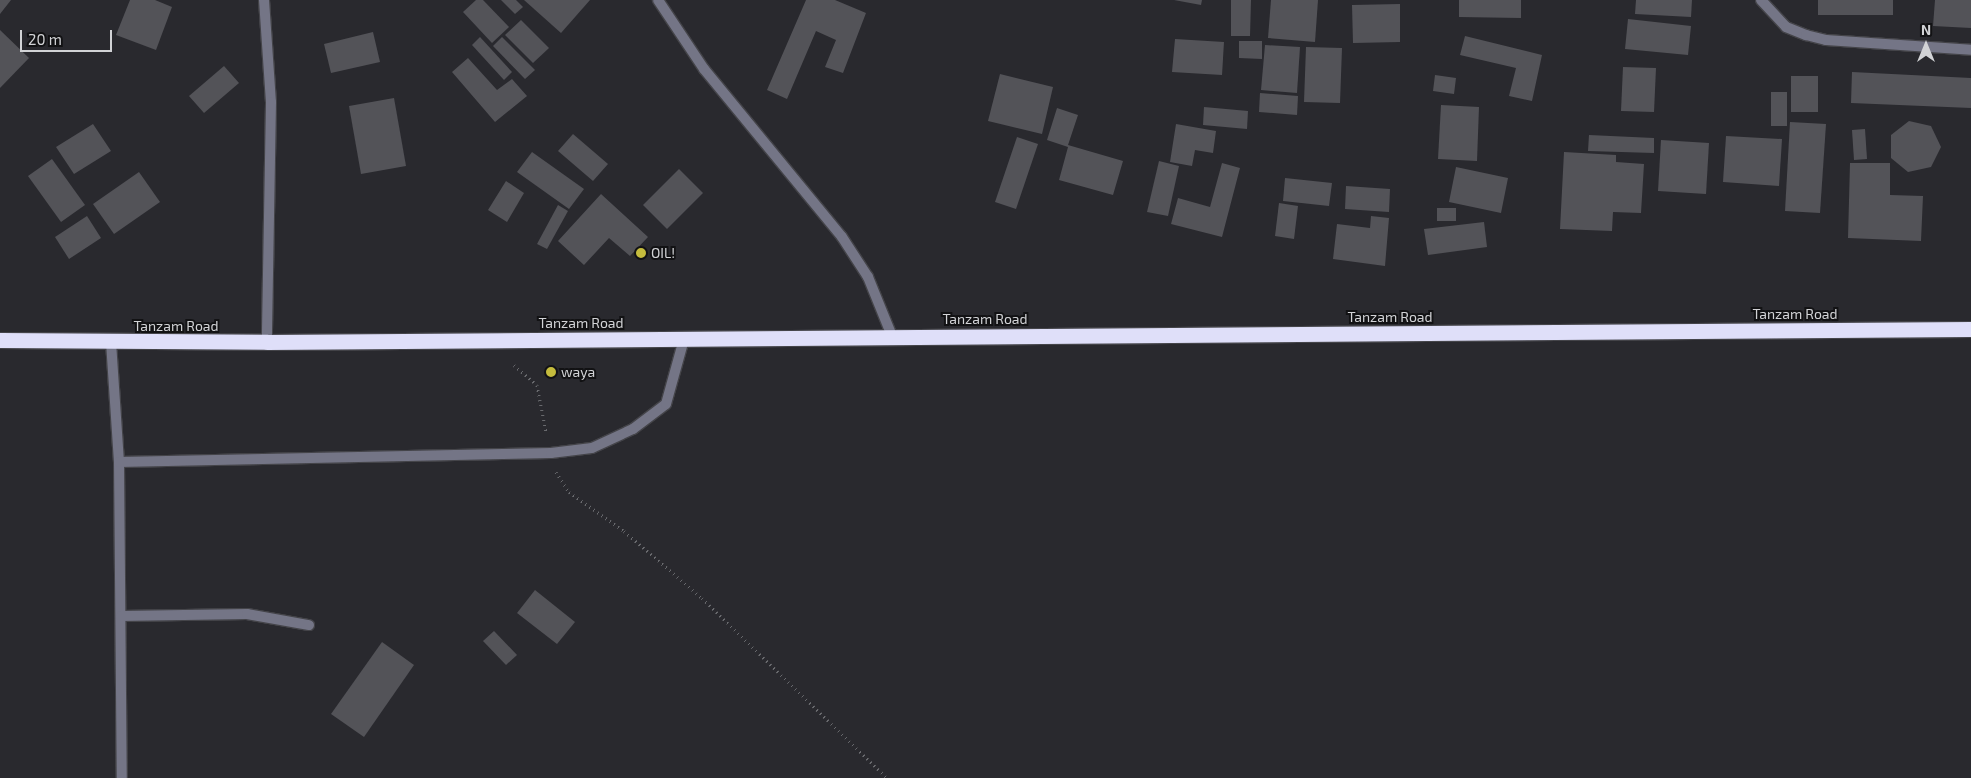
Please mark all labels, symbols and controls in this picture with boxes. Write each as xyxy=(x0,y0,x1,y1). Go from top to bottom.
scale bar xyxy=(22,20,115,52)
north arrow xyxy=(1901,20,1951,70)
text: N xyxy=(1921,21,1931,38)
text: 20 m xyxy=(28,30,62,48)
place label: OIL! xyxy=(651,245,675,261)
marker: OIL! xyxy=(635,247,647,259)
street label: Tanzam Road xyxy=(1752,306,1838,322)
street label: Tanzam Road xyxy=(1347,309,1433,325)
street label: Tanzam Road xyxy=(942,311,1028,327)
street label: Tanzam Road xyxy=(538,315,624,331)
street label: Tanzam Road xyxy=(133,318,219,334)
place label: waya xyxy=(561,364,595,380)
marker: waya xyxy=(545,366,557,378)

